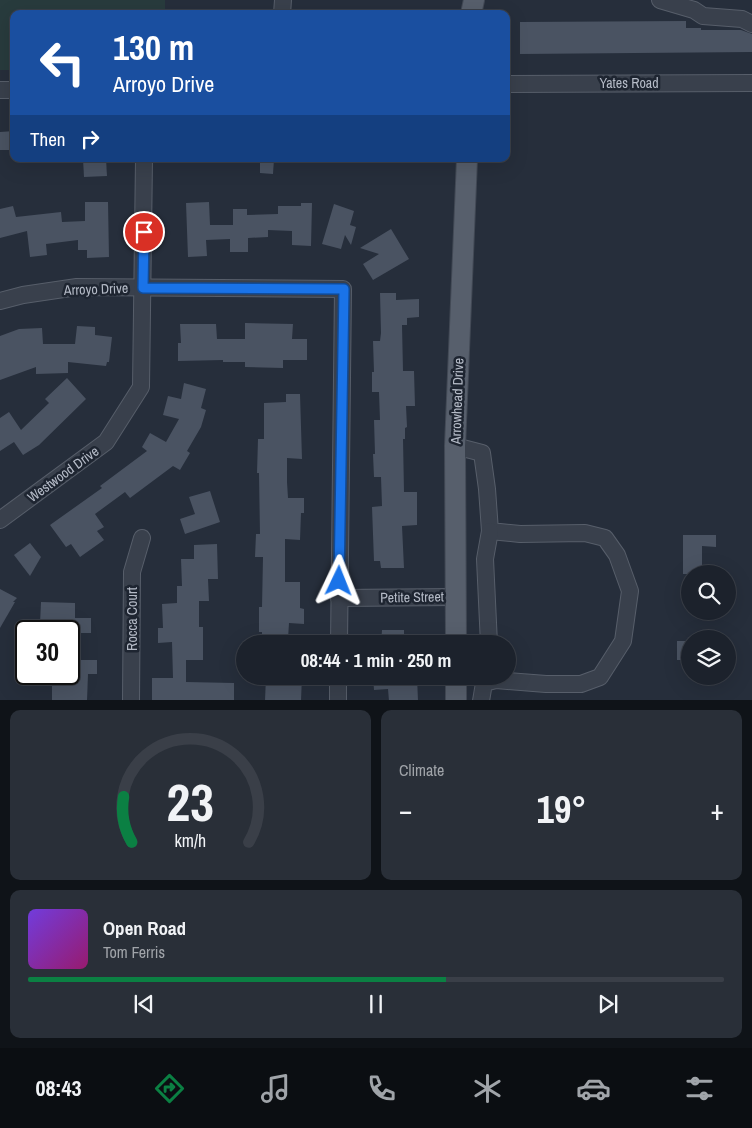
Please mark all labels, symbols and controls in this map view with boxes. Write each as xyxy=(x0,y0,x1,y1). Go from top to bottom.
text: 130 m xyxy=(113,24,194,71)
icon: left xyxy=(30,30,95,95)
text: Arroyo Drive xyxy=(113,69,214,99)
street label: Yates Road xyxy=(599,74,659,92)
icon: right xyxy=(76,125,104,153)
text: Then xyxy=(30,126,66,152)
pin xyxy=(123,211,165,253)
icon: arrive xyxy=(130,218,158,246)
street label: Arroyo Drive xyxy=(62,279,129,299)
street label: Arrowhead Drive xyxy=(446,358,467,445)
street label: Westwood Drive xyxy=(24,442,102,506)
position arrow xyxy=(312,554,364,606)
map controls xyxy=(681,565,736,685)
button: search xyxy=(681,565,736,620)
street label: Rocca Court xyxy=(123,587,141,651)
street label: Petite Street xyxy=(380,587,444,607)
speed limit sign: 30 xyxy=(15,620,80,685)
button: layers xyxy=(681,630,736,685)
text: 08:44 · 1 min · 250 m xyxy=(301,647,451,673)
text: Climate xyxy=(399,759,444,781)
text: 23 xyxy=(167,767,214,837)
text: 19° xyxy=(537,784,586,835)
text: − xyxy=(399,791,412,829)
text: + xyxy=(711,791,724,829)
text: km/h xyxy=(175,829,206,853)
text: Open Road xyxy=(103,915,186,941)
text: Tom Ferris xyxy=(103,941,165,963)
icon: previous xyxy=(130,990,158,1018)
icon: pause xyxy=(362,990,390,1018)
icon: next xyxy=(594,990,622,1018)
icon: directions xyxy=(152,1071,187,1106)
icon: music xyxy=(258,1071,293,1106)
icon: phone xyxy=(364,1071,399,1106)
icon: climate xyxy=(470,1071,505,1106)
icon: car xyxy=(576,1071,611,1106)
icon: filters xyxy=(682,1071,717,1106)
text: 08:43 xyxy=(35,1073,82,1103)

